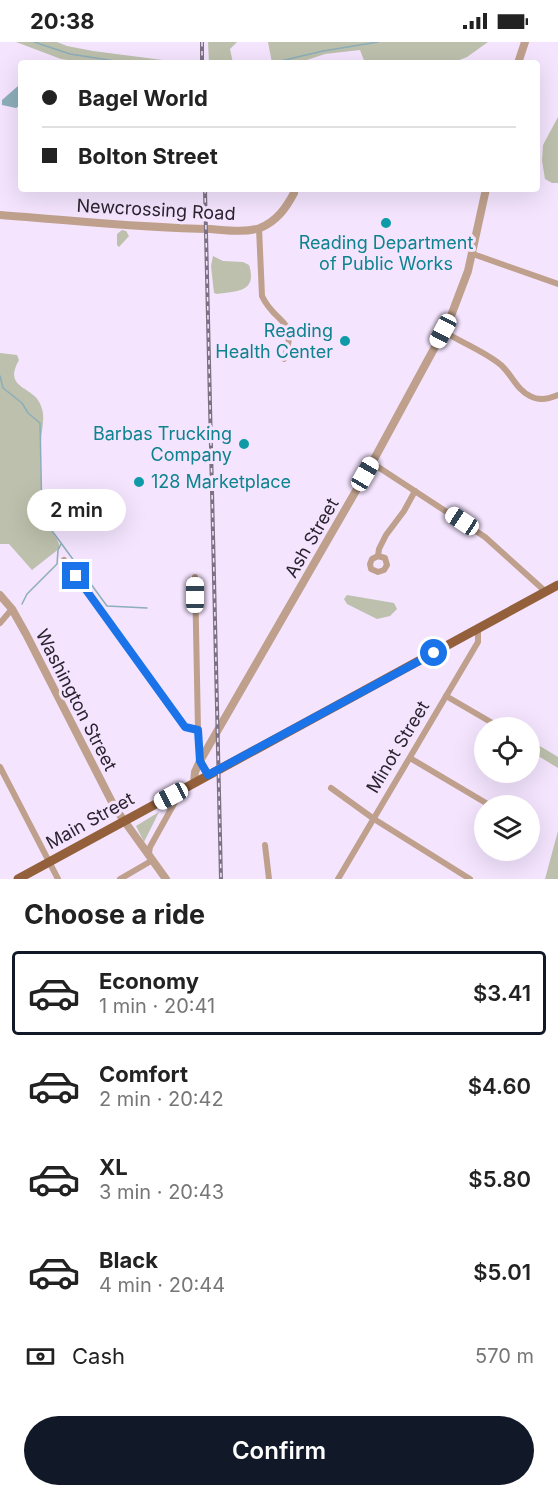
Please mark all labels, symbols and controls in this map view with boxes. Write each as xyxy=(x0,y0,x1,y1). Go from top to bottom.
text: 20:38 xyxy=(30,8,95,34)
text: Bagel World xyxy=(78,85,208,111)
text: Bolton Street xyxy=(78,143,218,169)
street label: Newcrossing Road xyxy=(76,195,236,224)
marker: Reading Department of Public Works xyxy=(379,216,393,230)
place label: Reading Department of Public Works xyxy=(299,232,473,274)
car xyxy=(427,311,459,351)
place label: Reading Health Center xyxy=(215,320,333,362)
marker: Reading Health Center xyxy=(338,334,352,348)
place label: Barbas Trucking Company xyxy=(93,423,232,465)
marker: Barbas Trucking Company xyxy=(237,437,251,451)
car xyxy=(348,454,382,494)
place label: 128 Marketplace xyxy=(151,471,291,492)
marker: 128 Marketplace xyxy=(132,475,146,489)
callout: 2 min xyxy=(26,489,125,531)
street label: Ash Street xyxy=(280,494,343,581)
text: 2 min xyxy=(50,498,103,522)
car xyxy=(442,504,482,538)
route end xyxy=(62,562,89,589)
car xyxy=(186,577,204,613)
street label: Washington Street xyxy=(32,625,121,774)
route start xyxy=(420,639,447,666)
street label: Minot Street xyxy=(362,697,433,797)
map controls xyxy=(474,717,540,861)
button: locate xyxy=(474,717,540,783)
car xyxy=(151,780,191,812)
street label: Main Street xyxy=(42,788,137,853)
button: layers xyxy=(474,795,540,861)
text: Choose a ride xyxy=(24,898,205,931)
icon: car xyxy=(27,966,81,1020)
text: Economy xyxy=(99,968,199,994)
text: $3.41 xyxy=(473,980,531,1006)
text: 1 min · 20:41 xyxy=(99,994,215,1018)
icon: car xyxy=(27,1059,81,1113)
text: Comfort xyxy=(99,1061,188,1087)
text: $4.60 xyxy=(468,1073,531,1099)
text: 2 min · 20:42 xyxy=(99,1087,224,1111)
icon: car xyxy=(27,1152,81,1206)
text: XL xyxy=(99,1154,128,1180)
text: $5.80 xyxy=(468,1166,531,1192)
text: 3 min · 20:43 xyxy=(99,1180,224,1204)
icon: car xyxy=(27,1245,81,1299)
text: Black xyxy=(99,1247,158,1273)
text: $5.01 xyxy=(473,1259,531,1285)
text: 4 min · 20:44 xyxy=(99,1273,225,1297)
icon: cash xyxy=(24,1340,57,1373)
text: Cash xyxy=(72,1343,125,1369)
text: 570 m xyxy=(475,1344,534,1368)
button: Confirm xyxy=(24,1416,534,1485)

